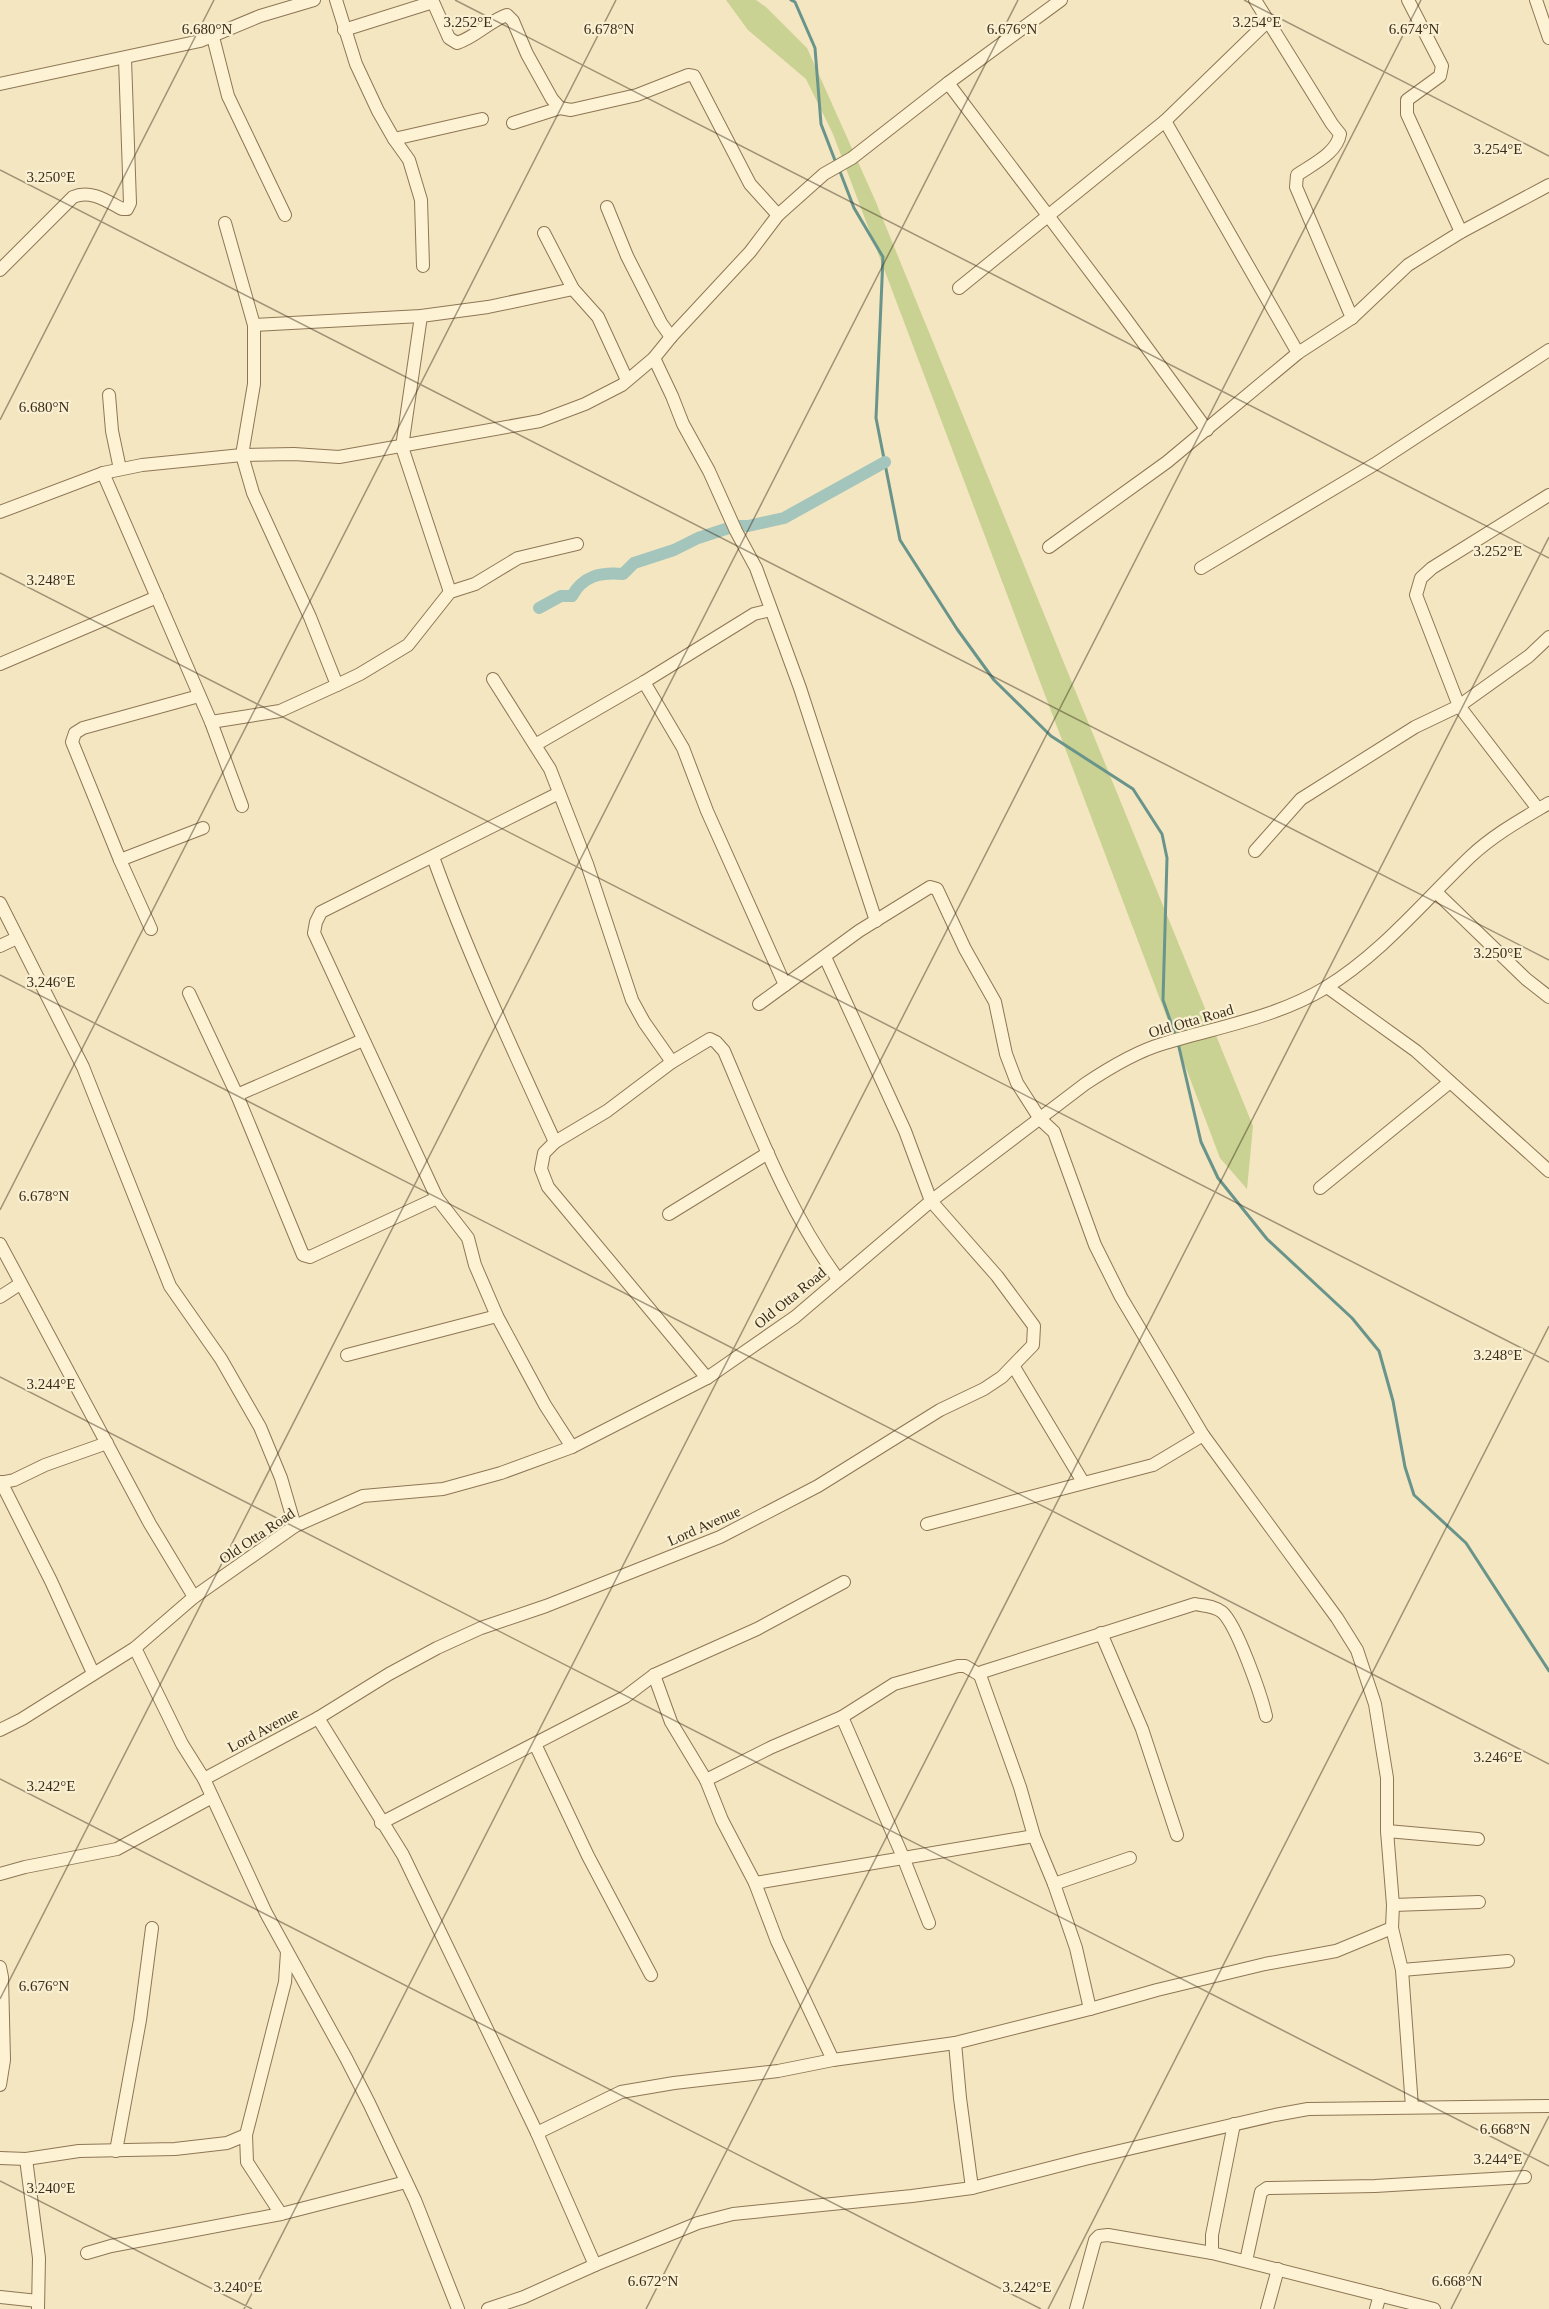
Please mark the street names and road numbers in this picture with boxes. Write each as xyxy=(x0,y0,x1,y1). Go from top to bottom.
street label: Old Otta Road xyxy=(1147,1001,1236,1041)
street label: Old Otta Road xyxy=(751,1264,829,1332)
street label: Lord Avenue xyxy=(665,1503,743,1549)
street label: Old Otta Road xyxy=(216,1505,298,1567)
street label: Lord Avenue xyxy=(225,1705,301,1755)

